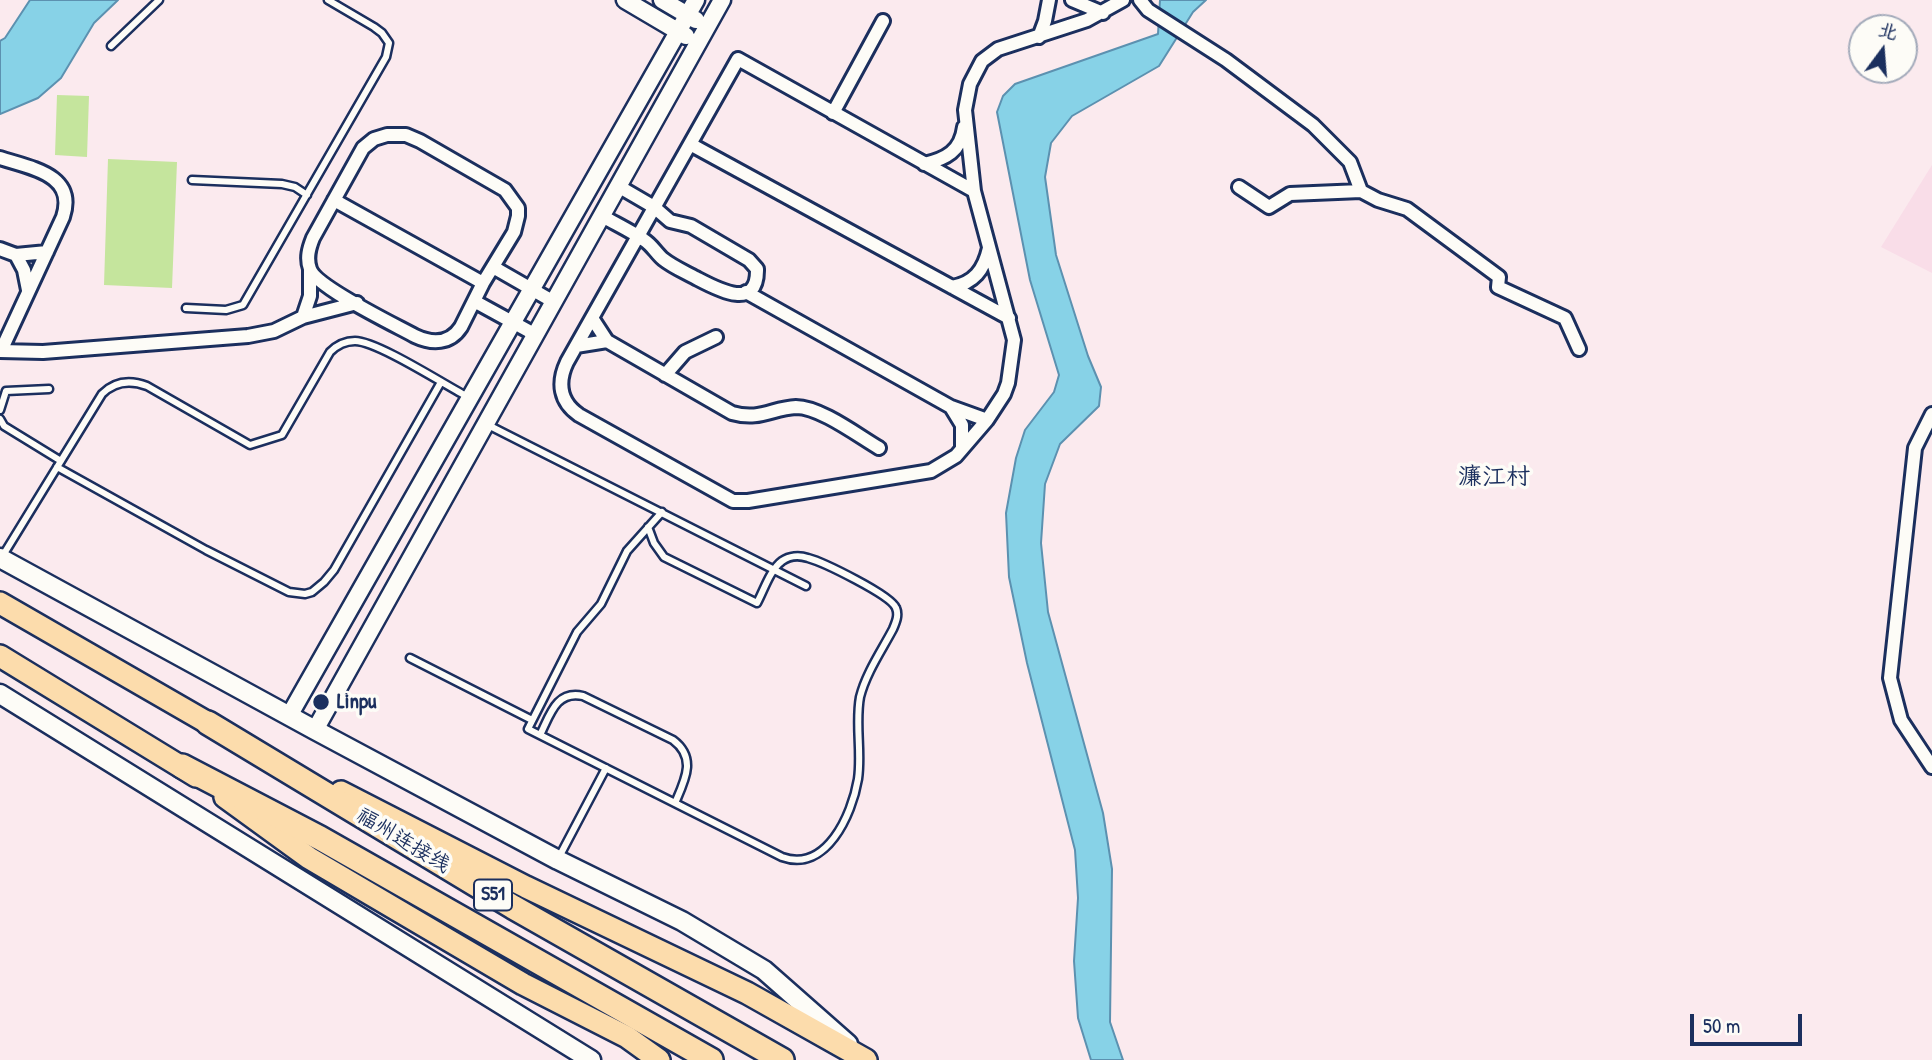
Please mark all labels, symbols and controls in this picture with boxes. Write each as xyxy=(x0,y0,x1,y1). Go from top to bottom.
north arrow xyxy=(1848,14,1918,84)
text: 北 xyxy=(1876,16,1901,46)
district label: 濂江村 xyxy=(1458,464,1530,492)
place label: Linpu xyxy=(337,689,376,715)
marker: Linpu xyxy=(311,692,331,712)
street label: 福州连接线 xyxy=(352,803,454,879)
road number: S51 xyxy=(474,880,512,911)
scale bar xyxy=(1694,1000,1806,1044)
text: 50 m xyxy=(1703,1011,1740,1040)

